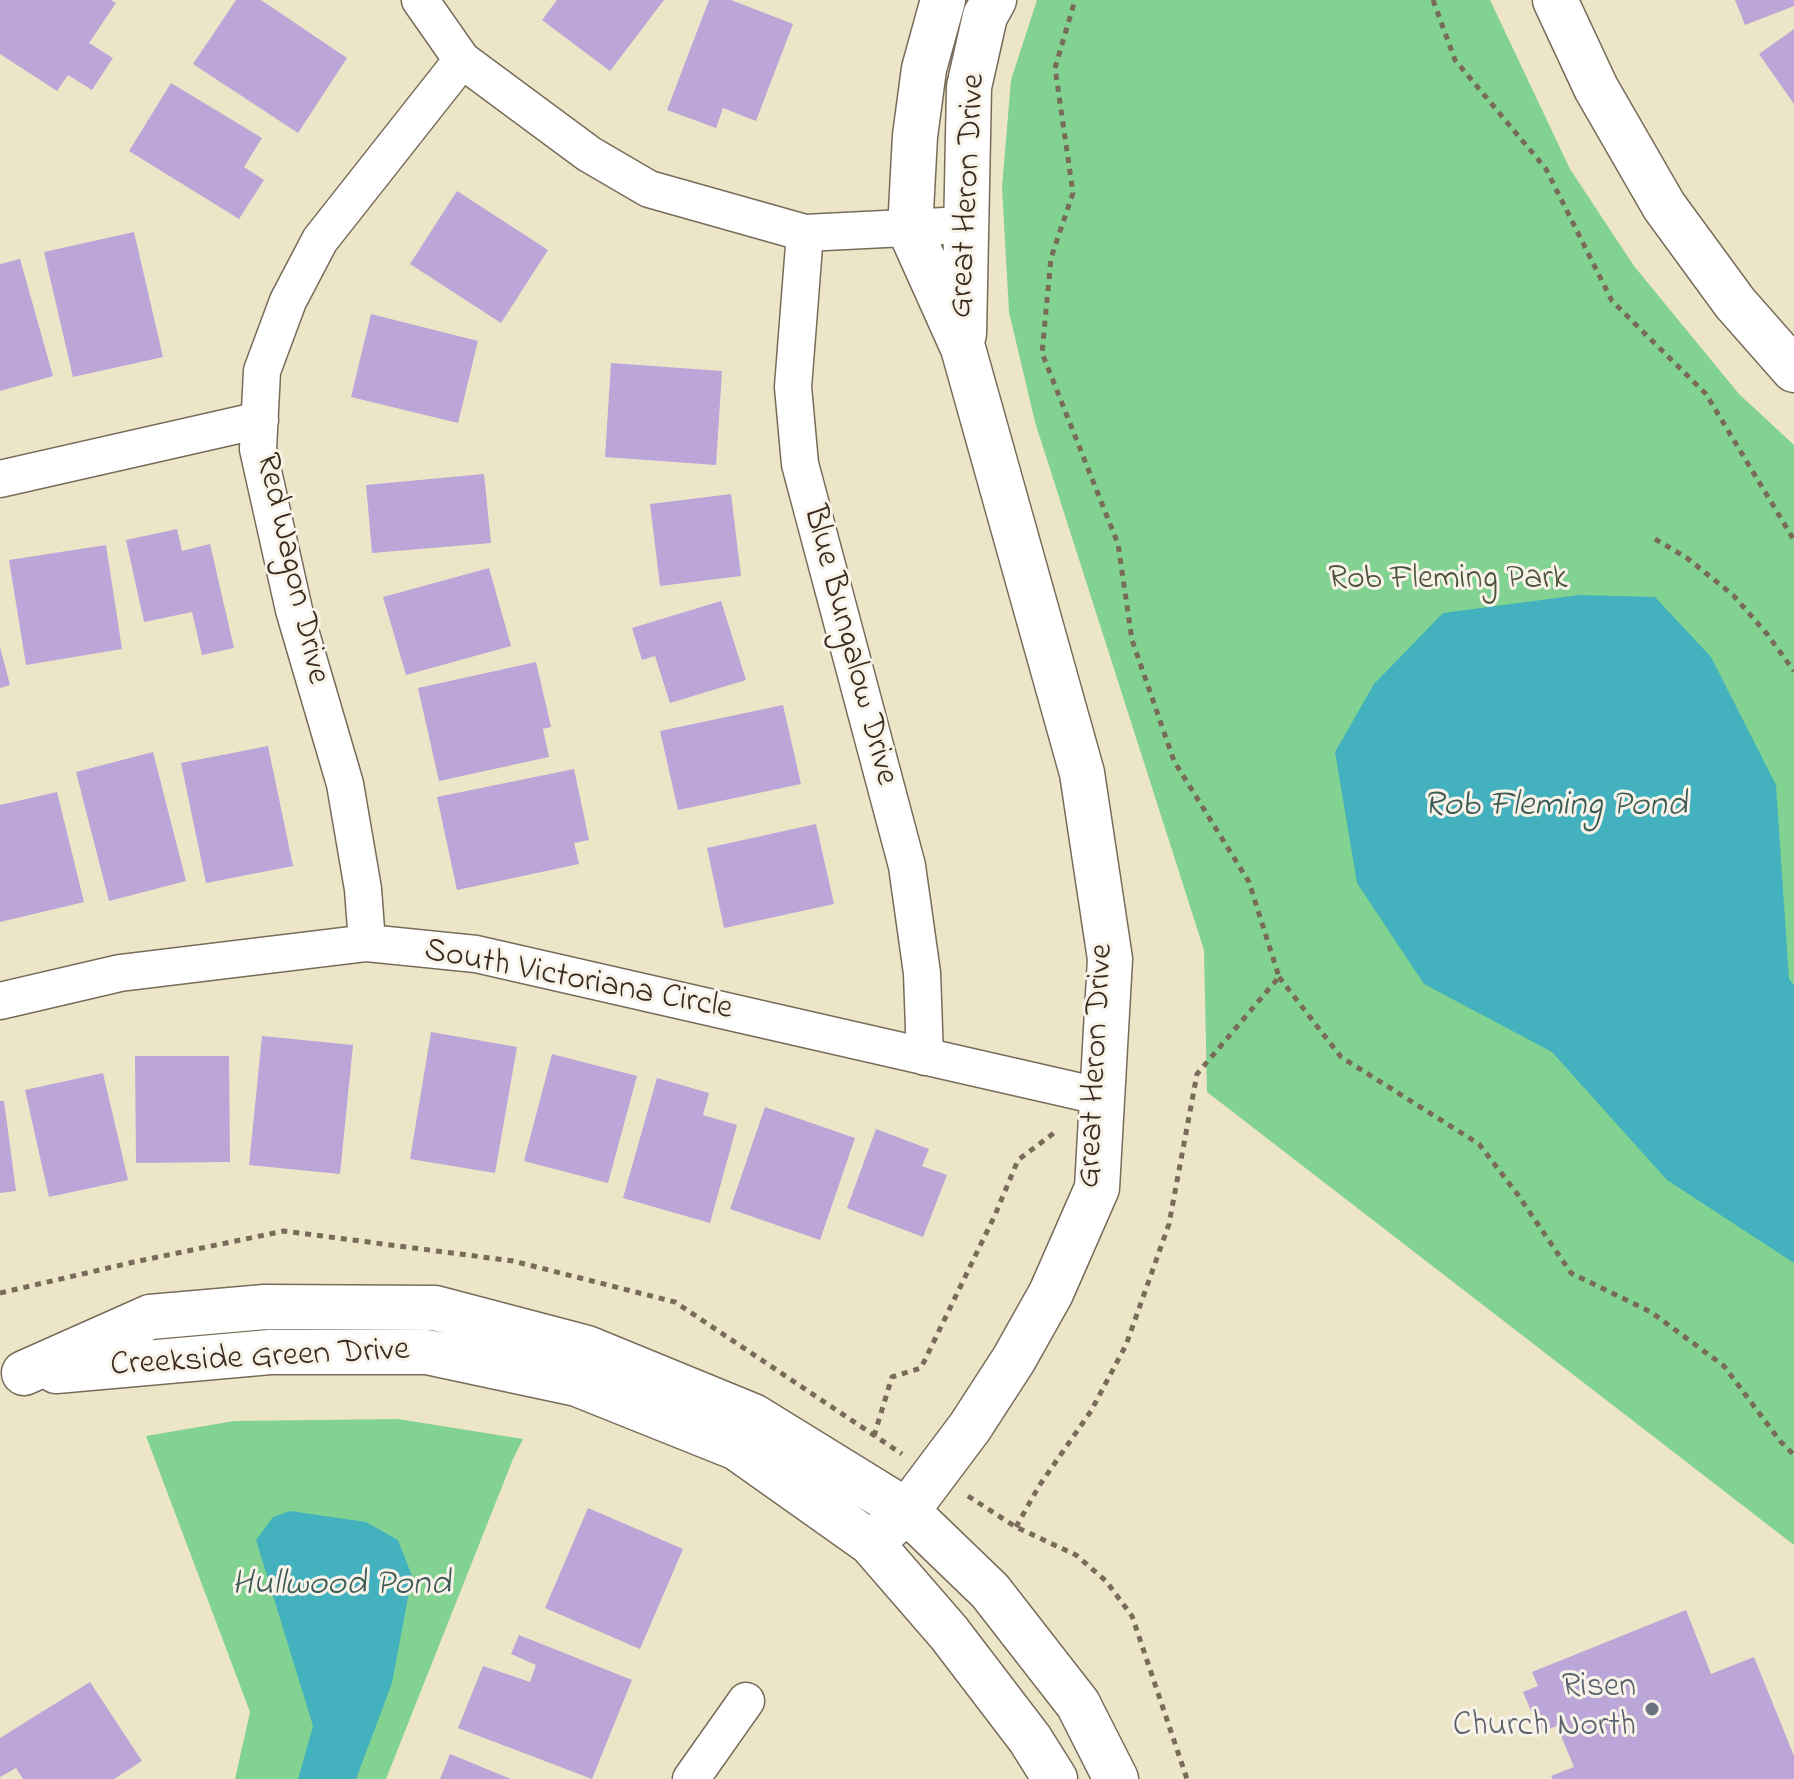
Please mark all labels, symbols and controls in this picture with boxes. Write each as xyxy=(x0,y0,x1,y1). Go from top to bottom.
street label: Great Heron Drive xyxy=(943,73,997,319)
street label: Red Wagon Drive xyxy=(244,450,336,688)
street label: Blue Bungalow Drive xyxy=(791,502,905,790)
park label: Rob Fleming Park xyxy=(1328,561,1568,601)
water label: Rob Fleming Pond xyxy=(1423,786,1687,830)
street label: South Victoriana Circle xyxy=(421,932,735,1032)
street label: Great Heron Drive xyxy=(1071,943,1125,1189)
street label: Creekside Green Drive xyxy=(109,1332,411,1388)
water label: Hullwood Pond xyxy=(232,1565,450,1609)
place label: Risen Church North xyxy=(1453,1669,1636,1748)
marker: Risen Church North xyxy=(1643,1700,1661,1718)

